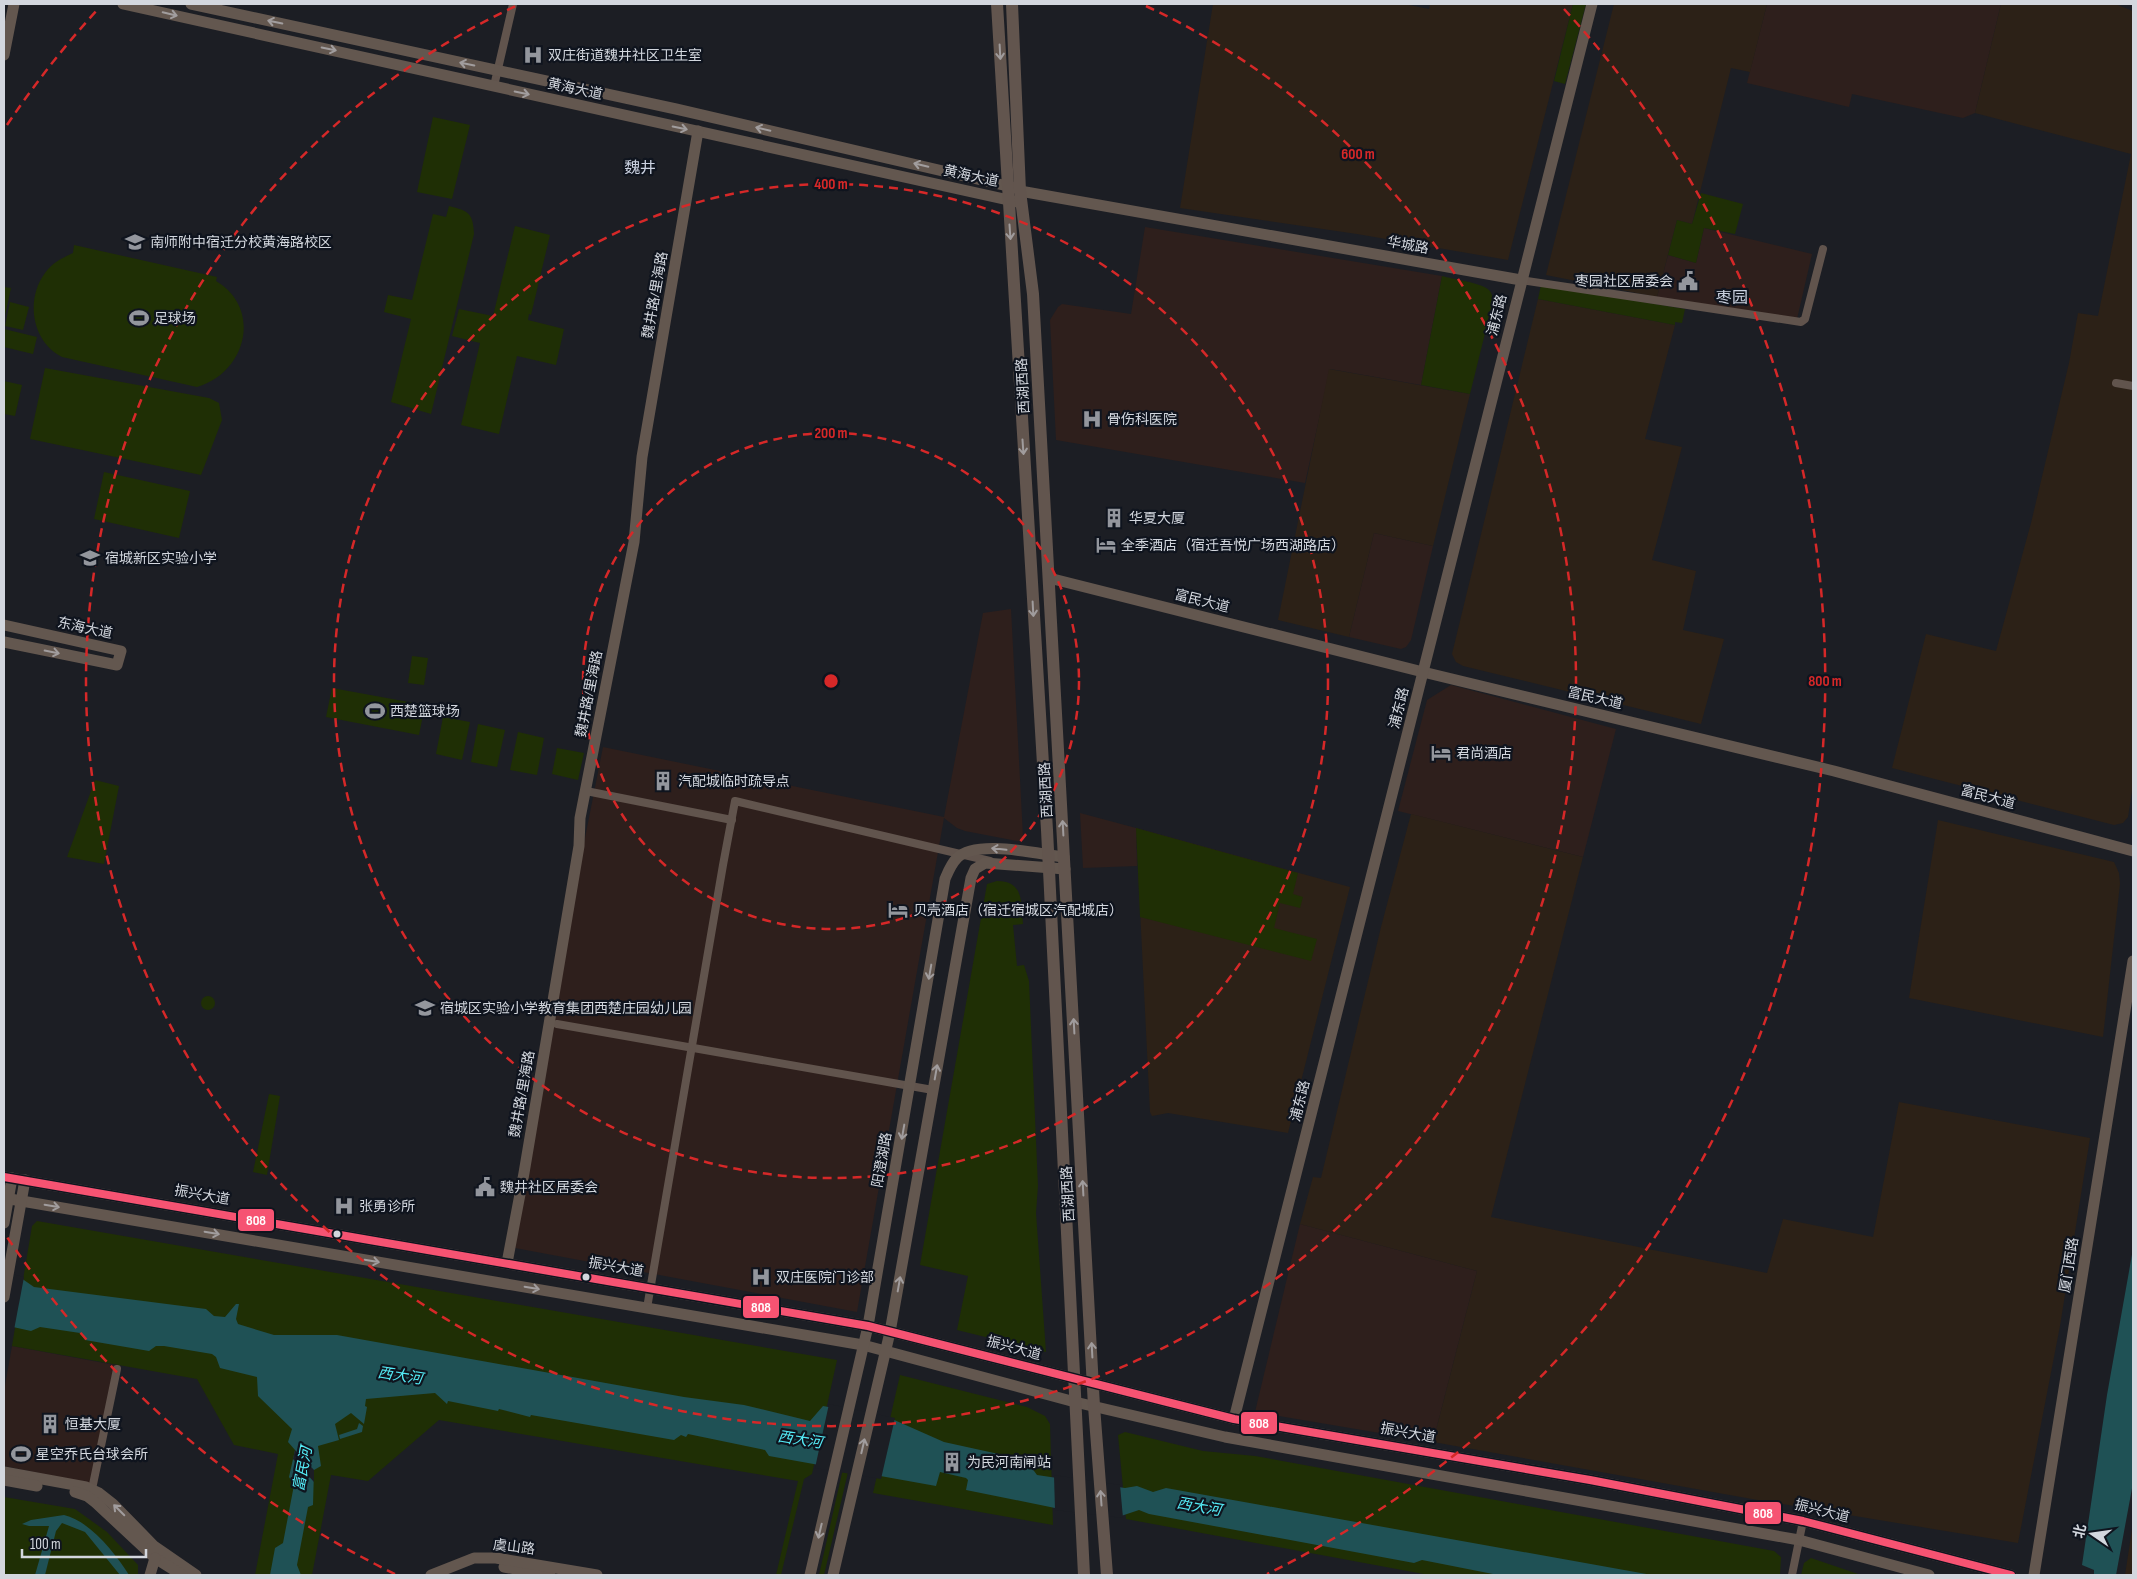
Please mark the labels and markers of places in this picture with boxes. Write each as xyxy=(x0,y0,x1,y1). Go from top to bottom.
hospital icon: 双庄街道魏井社区卫生室 xyxy=(522,44,544,66)
place label: 双庄街道魏井社区卫生室 xyxy=(548,47,702,64)
school or university icon: 南师附中宿迁分校黄海路校区 xyxy=(124,231,146,253)
place label: 南师附中宿迁分校黄海路校区 xyxy=(150,234,332,251)
public building icon: 枣园社区居委会 xyxy=(1677,270,1699,292)
place label: 枣园社区居委会 xyxy=(1575,273,1673,290)
sports icon: 足球场 xyxy=(128,307,150,329)
place label: 足球场 xyxy=(154,310,196,327)
hospital icon: 骨伤科医院 xyxy=(1081,408,1103,430)
place label: 骨伤科医院 xyxy=(1107,411,1177,428)
building icon: 华夏大厦 xyxy=(1103,507,1125,529)
place label: 华夏大厦 xyxy=(1129,510,1185,527)
hotel icon: 全季酒店（宿迁吾悦广场西湖路店） xyxy=(1095,534,1117,556)
place label: 全季酒店（宿迁吾悦广场西湖路店） xyxy=(1121,537,1345,554)
school or university icon: 宿城新区实验小学 xyxy=(79,547,101,569)
place label: 宿城新区实验小学 xyxy=(105,550,217,567)
centre of rings xyxy=(822,672,840,690)
sports icon: 西楚篮球场 xyxy=(364,700,386,722)
place label: 西楚篮球场 xyxy=(390,703,460,720)
hotel icon: 君尚酒店 xyxy=(1430,742,1452,764)
place label: 君尚酒店 xyxy=(1456,745,1512,762)
building icon: 汽配城临时疏导点 xyxy=(652,770,674,792)
place label: 汽配城临时疏导点 xyxy=(678,773,790,790)
hotel icon: 贝壳酒店（宿迁宿城区汽配城店） xyxy=(887,899,909,921)
place label: 贝壳酒店（宿迁宿城区汽配城店） xyxy=(913,902,1123,919)
school or university icon: 宿城区实验小学教育集团西楚庄园幼儿园 xyxy=(414,997,436,1019)
place label: 宿城区实验小学教育集团西楚庄园幼儿园 xyxy=(440,1000,692,1017)
public building icon: 魏井社区居委会 xyxy=(474,1176,496,1198)
place label: 魏井社区居委会 xyxy=(500,1179,598,1196)
hospital icon: 张勇诊所 xyxy=(333,1195,355,1217)
place label: 张勇诊所 xyxy=(359,1198,415,1215)
unlabelled marker xyxy=(332,1229,342,1239)
hospital icon: 双庄医院门诊部 xyxy=(750,1266,772,1288)
place label: 双庄医院门诊部 xyxy=(776,1269,874,1286)
unlabelled marker xyxy=(581,1272,591,1282)
building icon: 恒基大厦 xyxy=(39,1413,61,1435)
place label: 恒基大厦 xyxy=(65,1416,121,1433)
sports icon: 星空乔氏台球会所 xyxy=(10,1443,32,1465)
place label: 星空乔氏台球会所 xyxy=(36,1446,148,1463)
building icon: 为民河南闸站 xyxy=(941,1451,963,1473)
place label: 为民河南闸站 xyxy=(967,1454,1051,1471)

